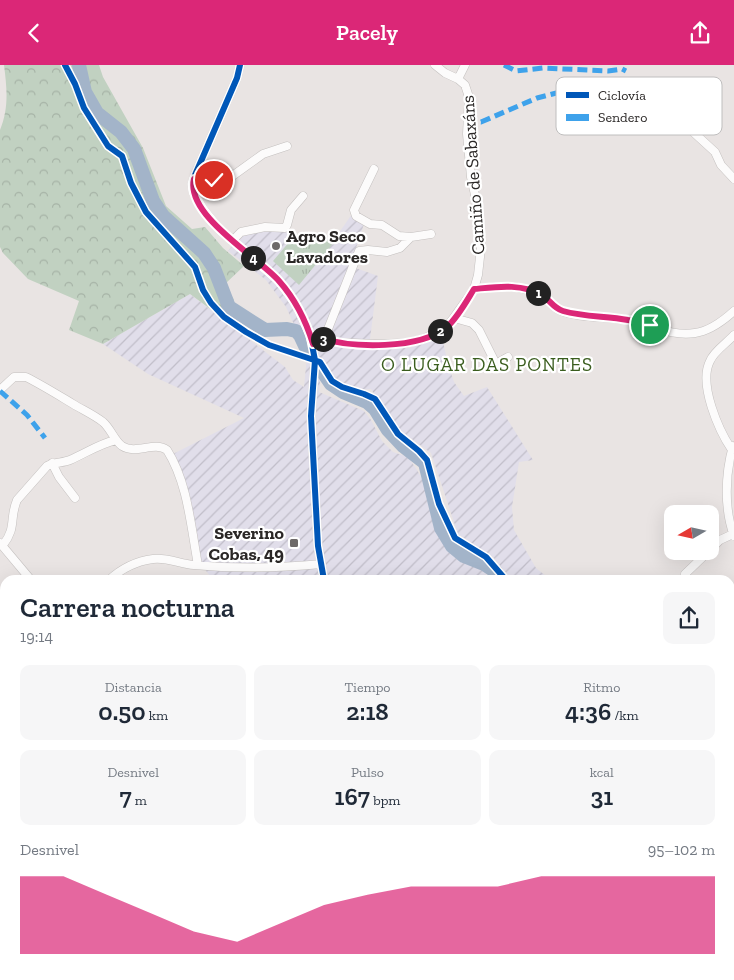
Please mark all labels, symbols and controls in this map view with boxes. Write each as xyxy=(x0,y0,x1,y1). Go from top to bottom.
icon: back xyxy=(20,19,48,47)
text: Pacely xyxy=(336,19,398,46)
icon: share xyxy=(686,19,714,47)
legend xyxy=(556,77,722,135)
text: Ciclovía xyxy=(598,87,646,104)
street label: Camiño de Sabaxáns xyxy=(456,94,490,255)
text: Sendero xyxy=(598,109,647,126)
pin xyxy=(193,159,235,201)
icon: check xyxy=(200,166,228,194)
place label: Agro Seco Lavadores xyxy=(286,225,368,268)
marker: Agro Seco Lavadores xyxy=(270,240,282,252)
pin: 4 xyxy=(240,245,266,271)
text: 4 xyxy=(250,250,257,267)
pin: 1 xyxy=(526,281,550,305)
text: 1 xyxy=(536,285,541,302)
pin xyxy=(629,304,671,346)
icon: arrive xyxy=(636,311,664,339)
pin: 2 xyxy=(428,319,452,343)
text: 2 xyxy=(437,323,444,340)
pin: 3 xyxy=(310,327,336,351)
text: 3 xyxy=(320,331,327,348)
district label: O LUGAR DAS PONTES xyxy=(381,353,593,376)
north arrow xyxy=(664,505,719,560)
map controls xyxy=(664,505,719,560)
place label: Severino Cobas, 49 xyxy=(208,522,285,565)
marker: Severino Cobas, 49 xyxy=(288,537,300,549)
text: Carrera nocturna xyxy=(20,591,235,624)
button: share xyxy=(663,592,715,644)
text: 19:14 xyxy=(20,627,53,646)
text: Distancia xyxy=(105,679,162,696)
text: Tiempo xyxy=(344,679,391,696)
text: Ritmo xyxy=(583,679,620,696)
text: 0.50 xyxy=(98,696,146,726)
text: 2:18 xyxy=(346,696,389,726)
text: 4:36 xyxy=(565,696,611,726)
text: km xyxy=(146,707,168,724)
text: /km xyxy=(611,707,639,724)
text: Desnivel xyxy=(107,764,159,781)
text: Pulso xyxy=(351,764,384,781)
text: kcal xyxy=(590,764,614,781)
text: 7 xyxy=(119,781,132,811)
text: 167 xyxy=(335,781,370,811)
text: 31 xyxy=(590,781,613,811)
text: m xyxy=(132,792,147,809)
text: bpm xyxy=(370,792,400,809)
text: Desnivel xyxy=(20,840,79,859)
text: 95–102 m xyxy=(648,840,715,859)

